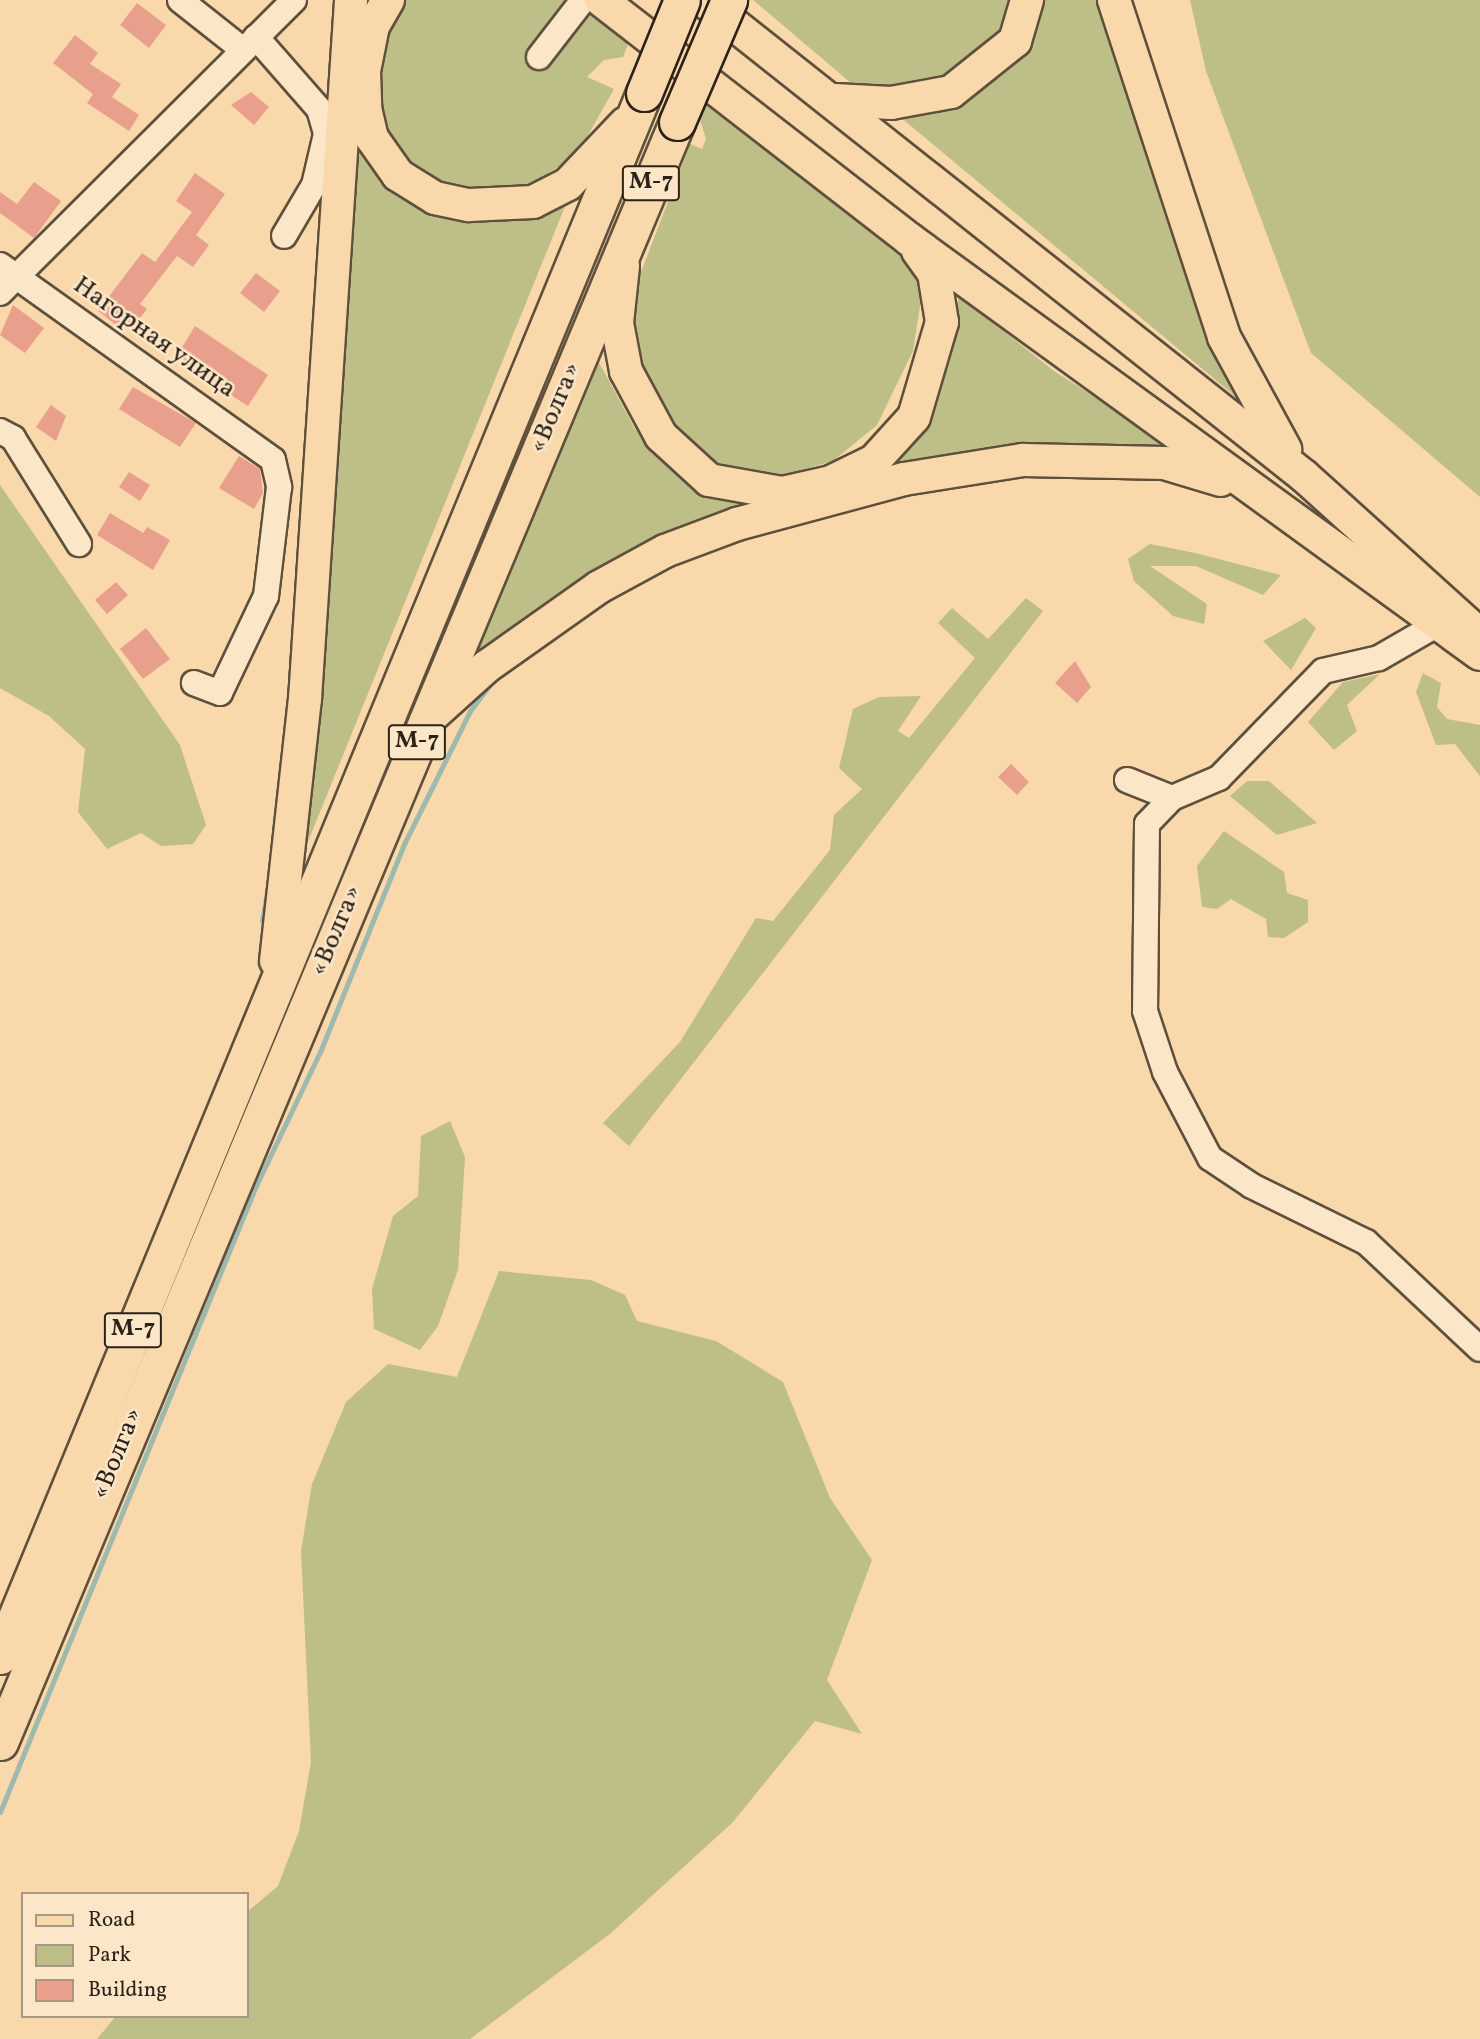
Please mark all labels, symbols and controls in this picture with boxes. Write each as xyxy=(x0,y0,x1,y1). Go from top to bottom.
road number: М-7 xyxy=(621,162,681,204)
street label: Нагорная улица xyxy=(66,270,242,406)
street label: «Волга» xyxy=(523,358,589,458)
road number: М-7 xyxy=(387,722,447,762)
street label: «Волга» xyxy=(304,881,370,981)
road number: М-7 xyxy=(103,1310,163,1350)
street label: «Волга» xyxy=(86,1404,150,1504)
legend xyxy=(21,1892,248,2018)
text: Road xyxy=(88,1906,135,1935)
text: Park xyxy=(88,1941,131,1970)
text: Building xyxy=(88,1976,167,2005)

